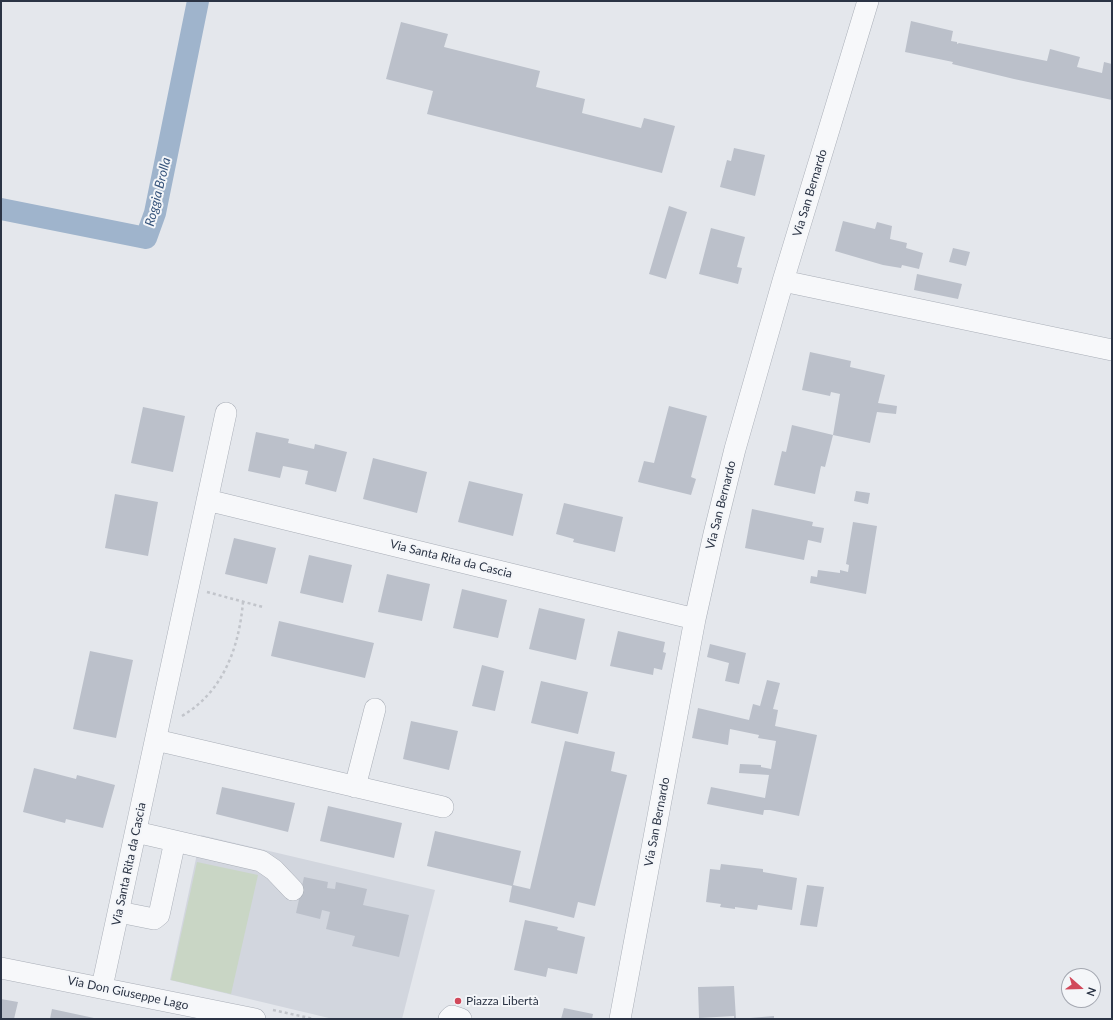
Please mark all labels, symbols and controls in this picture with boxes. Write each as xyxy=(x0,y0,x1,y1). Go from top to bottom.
street label: Via San Bernardo xyxy=(790,147,830,239)
water label: Roggia Brolla xyxy=(142,156,174,228)
street label: Via San Bernardo xyxy=(703,459,739,551)
street label: Via Santa Rita da Cascia xyxy=(388,537,514,581)
street label: Via San Bernardo xyxy=(641,776,673,868)
street label: Via Santa Rita da Cascia xyxy=(109,801,149,927)
north arrow xyxy=(1061,968,1101,1008)
street label: Via Don Giuseppe Lago xyxy=(66,973,190,1013)
text: N xyxy=(1084,986,1099,998)
place label: Piazza Libertà xyxy=(466,994,539,1008)
marker: Piazza Libertà xyxy=(453,996,463,1006)

